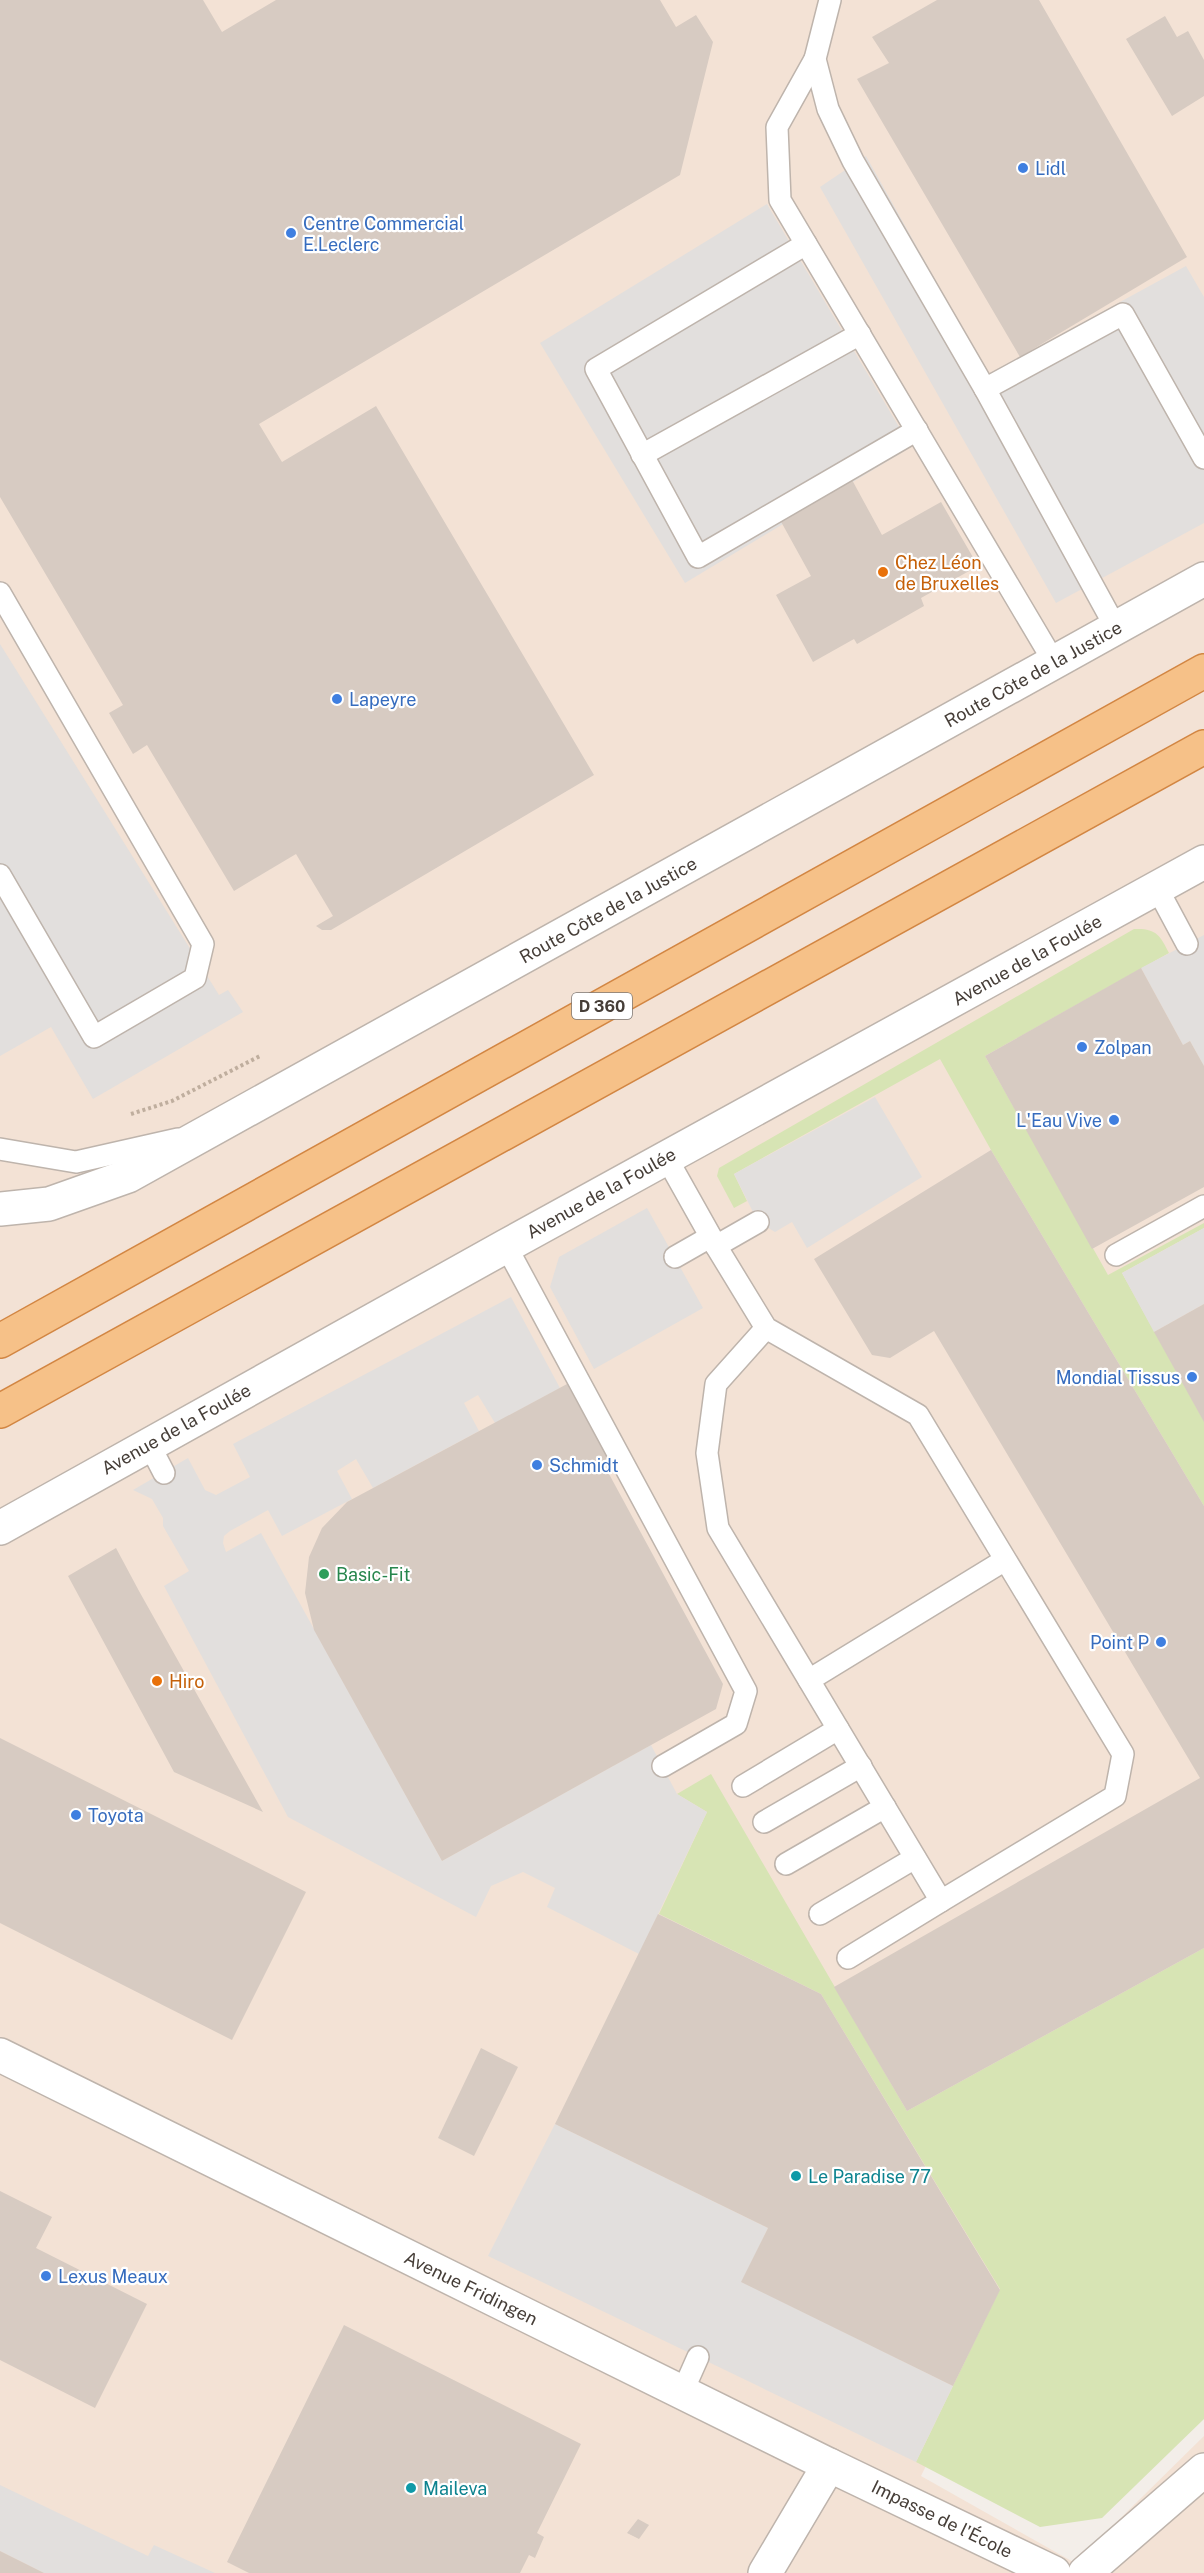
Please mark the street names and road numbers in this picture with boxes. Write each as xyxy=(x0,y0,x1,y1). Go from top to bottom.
street label: Route Côte de la Justice xyxy=(941,616,1125,732)
street label: Route Côte de la Justice xyxy=(516,852,700,968)
street label: Avenue de la Foulée xyxy=(949,910,1105,1010)
road number: D 360 xyxy=(572,993,632,1019)
street label: Avenue de la Foulée xyxy=(523,1143,679,1243)
street label: Avenue de la Foulée xyxy=(98,1379,254,1479)
street label: Avenue Fridingen xyxy=(401,2247,541,2329)
street label: Impasse de l'École xyxy=(868,2475,1016,2562)

